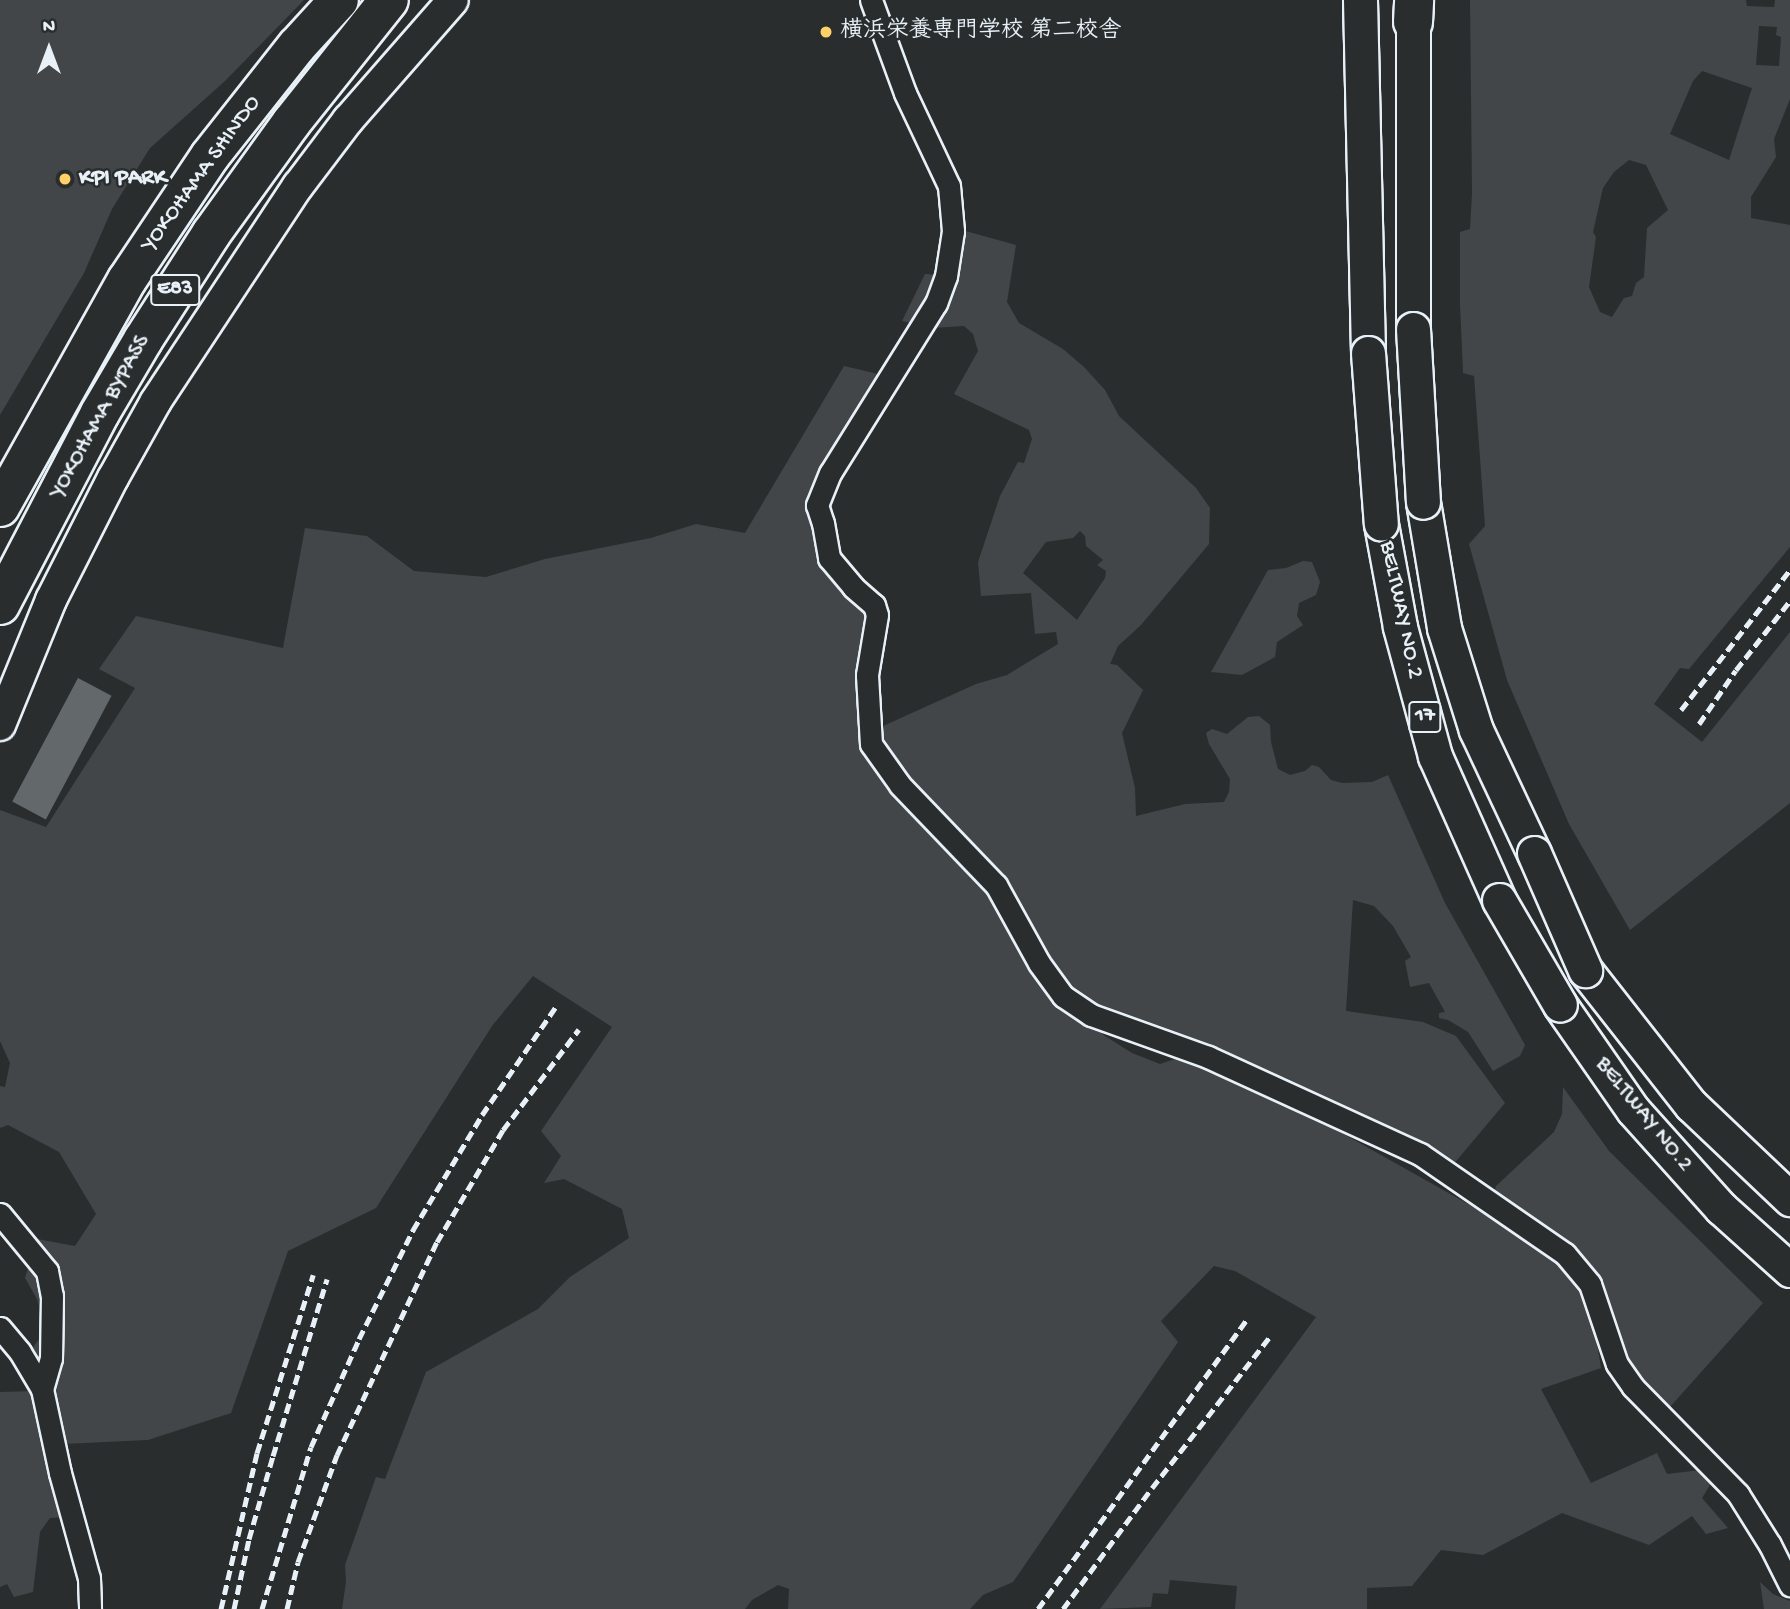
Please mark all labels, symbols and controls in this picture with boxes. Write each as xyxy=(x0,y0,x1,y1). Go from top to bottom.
north arrow xyxy=(14,14,84,84)
text: N xyxy=(43,16,55,39)
place label: 横浜栄養専門学校 第二校舎 xyxy=(840,18,1121,46)
marker: 横浜栄養専門学校 第二校舎 xyxy=(818,24,834,40)
street label: YOKOHAMA SHINDO xyxy=(136,91,268,257)
place label: KPI PARK xyxy=(79,165,166,193)
marker: KPI PARK xyxy=(57,171,73,187)
road number: E83 xyxy=(149,272,201,308)
street label: YOKOHAMA BYPASS xyxy=(45,330,157,504)
street label: BELTWAY NO.2 xyxy=(1372,539,1428,681)
road number: 17 xyxy=(1408,700,1442,734)
street label: BELTWAY NO.2 xyxy=(1588,1052,1698,1178)

